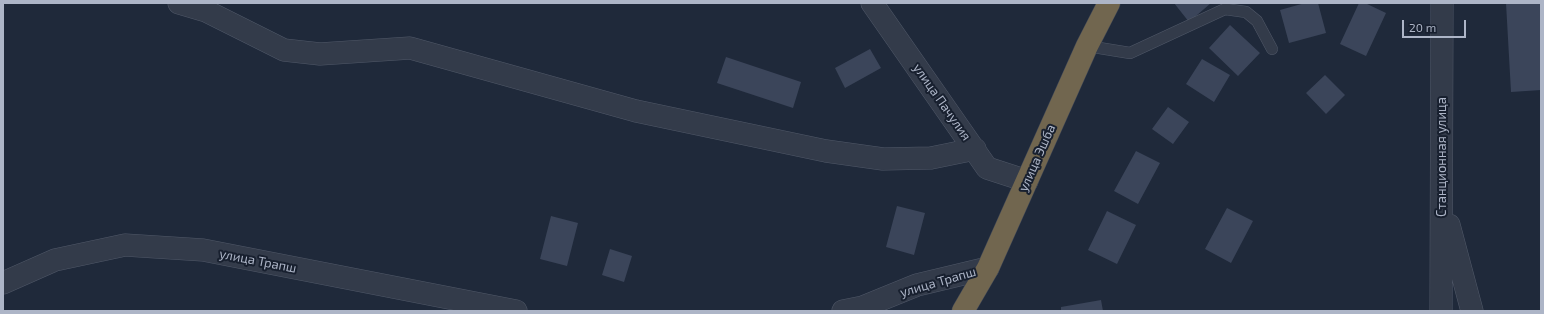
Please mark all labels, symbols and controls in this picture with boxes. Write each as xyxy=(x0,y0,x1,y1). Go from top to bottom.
scale bar xyxy=(1404,12,1468,38)
text: 20 m xyxy=(1409,20,1436,34)
street label: улица Пачулия xyxy=(910,60,974,144)
street label: Станционная улица xyxy=(1434,97,1450,217)
street label: улица Эшба xyxy=(1015,122,1059,194)
street label: улица Трапш xyxy=(218,246,298,276)
street label: улица Трапш xyxy=(898,264,978,300)

